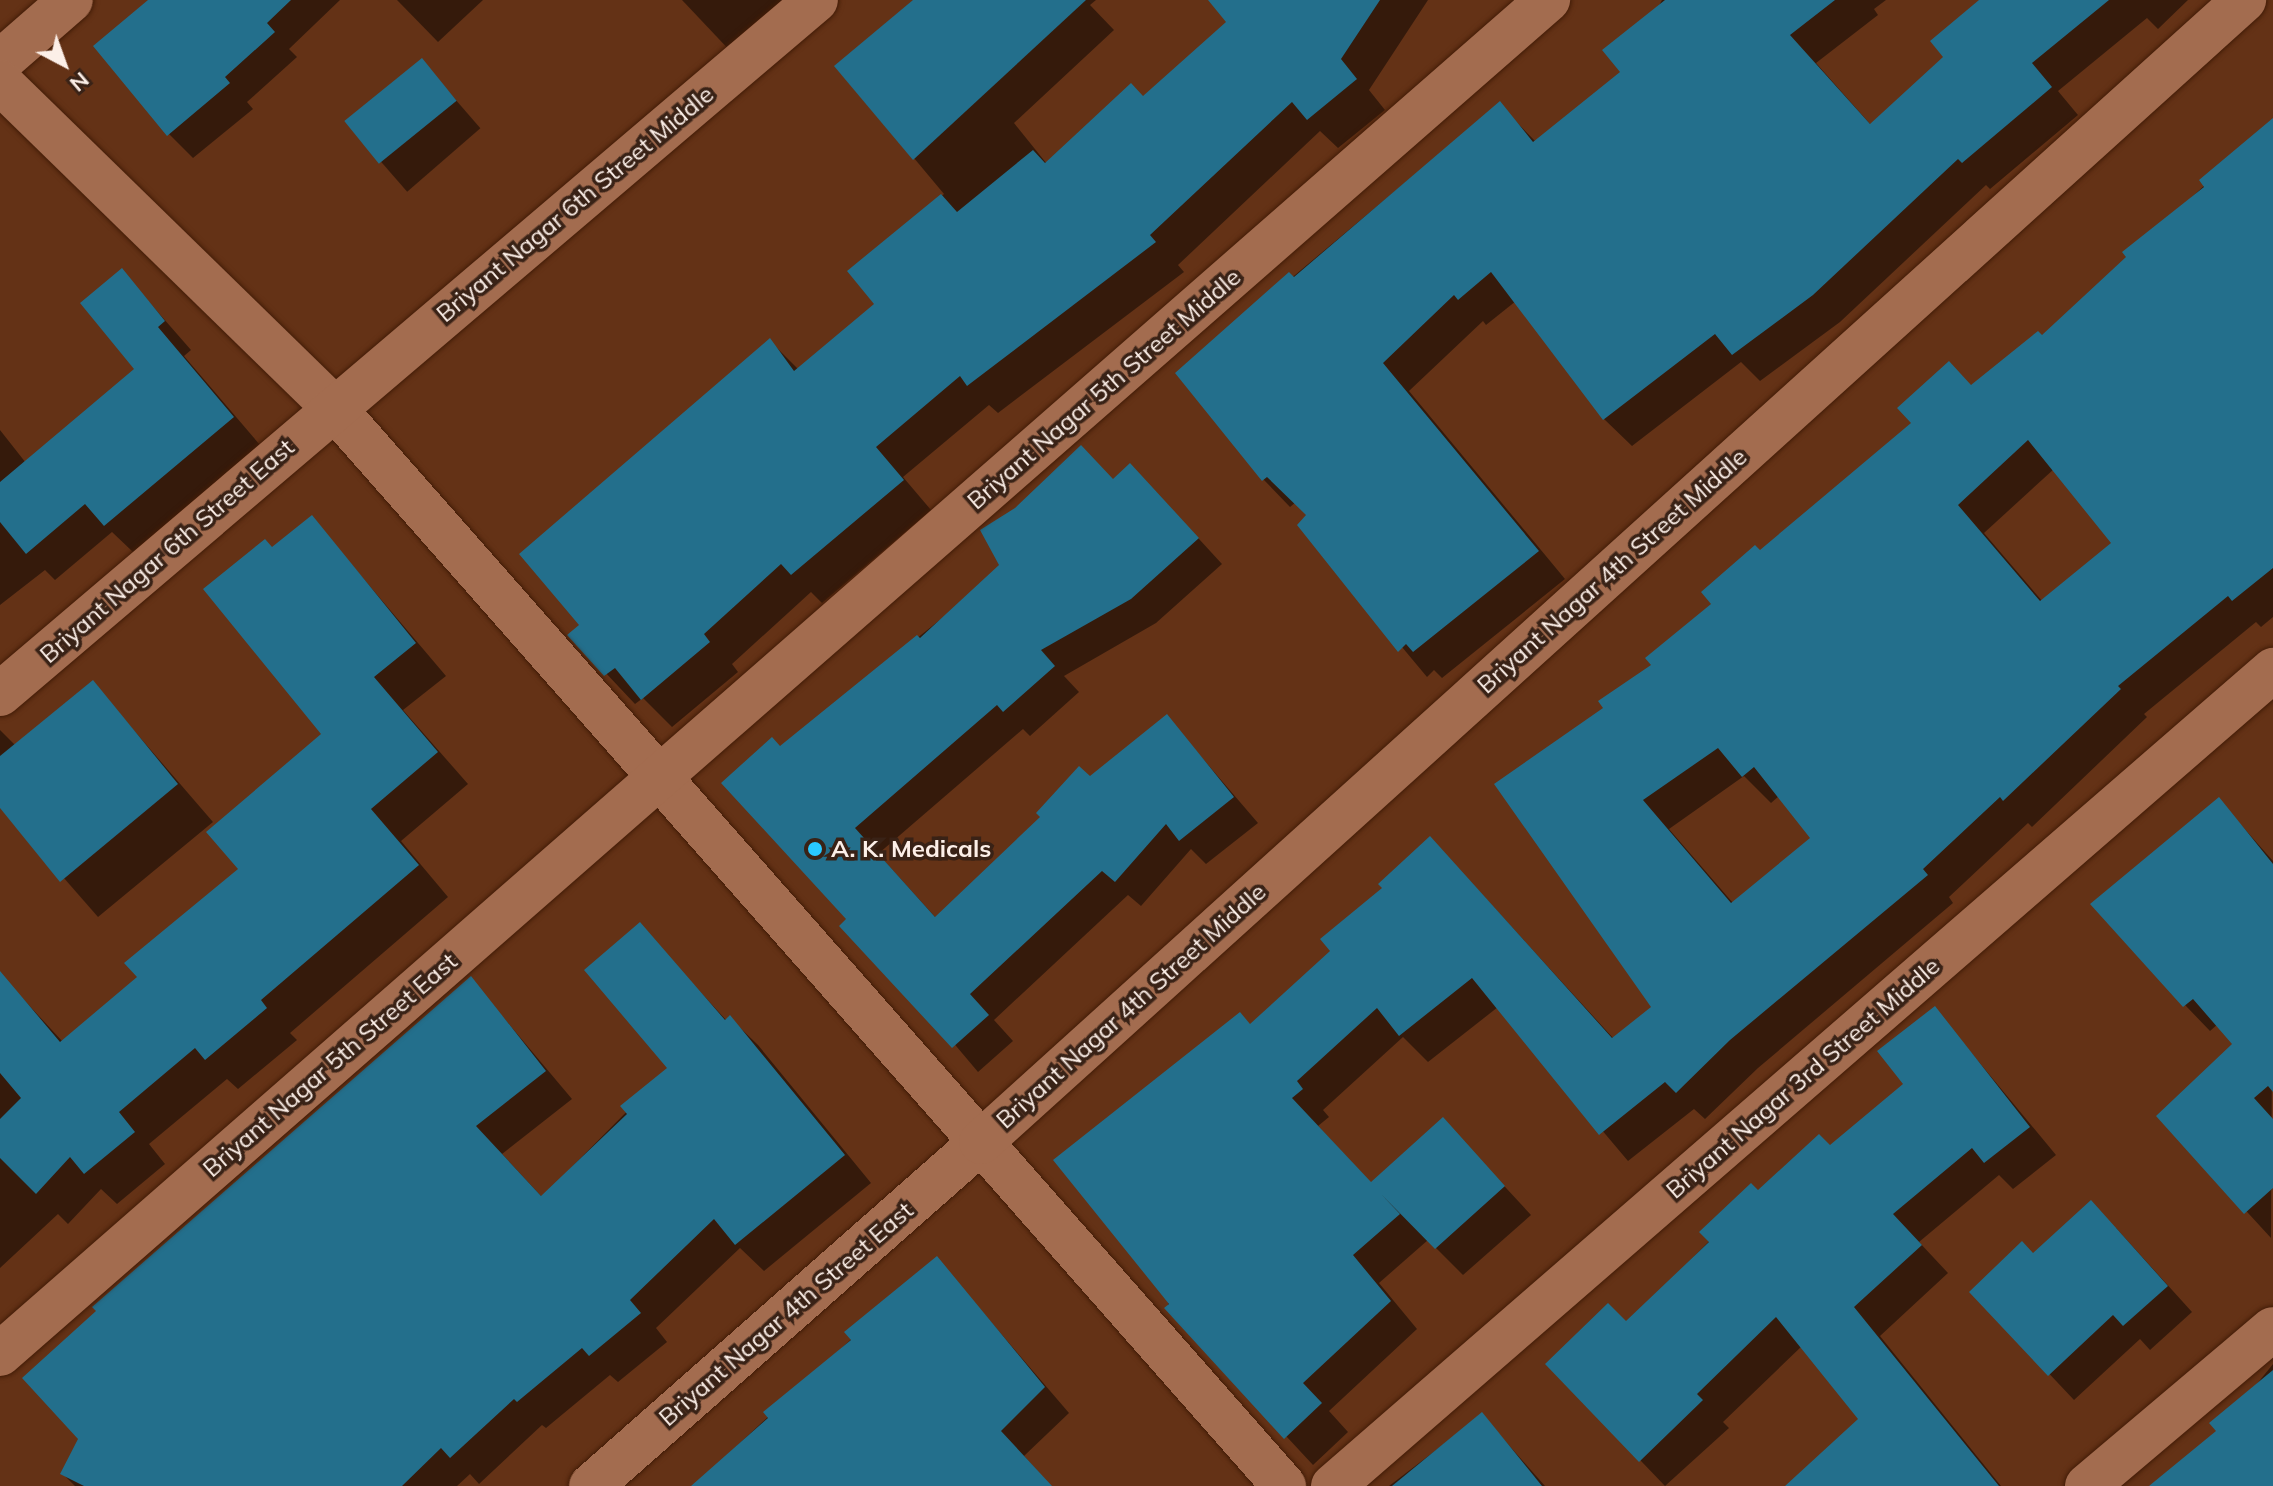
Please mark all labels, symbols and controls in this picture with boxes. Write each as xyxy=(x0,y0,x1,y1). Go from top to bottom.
north arrow xyxy=(24,24,104,104)
text: N xyxy=(64,66,95,98)
street label: Briyant Nagar 6th Street Middle xyxy=(431,80,719,328)
street label: Briyant Nagar 5th Street Middle xyxy=(962,263,1246,515)
street label: Briyant Nagar 6th Street East xyxy=(34,433,300,669)
street label: Briyant Nagar 4th Street Middle xyxy=(1472,442,1752,700)
place label: A. K. Medicals xyxy=(831,835,991,863)
marker: A. K. Medicals xyxy=(806,840,824,858)
street label: Briyant Nagar 4th Street Middle xyxy=(991,877,1271,1135)
street label: Briyant Nagar 5th Street East xyxy=(197,947,463,1183)
street label: Briyant Nagar 3rd Street Middle xyxy=(1660,951,1946,1205)
street label: Briyant Nagar 4th Street East xyxy=(653,1196,919,1432)

